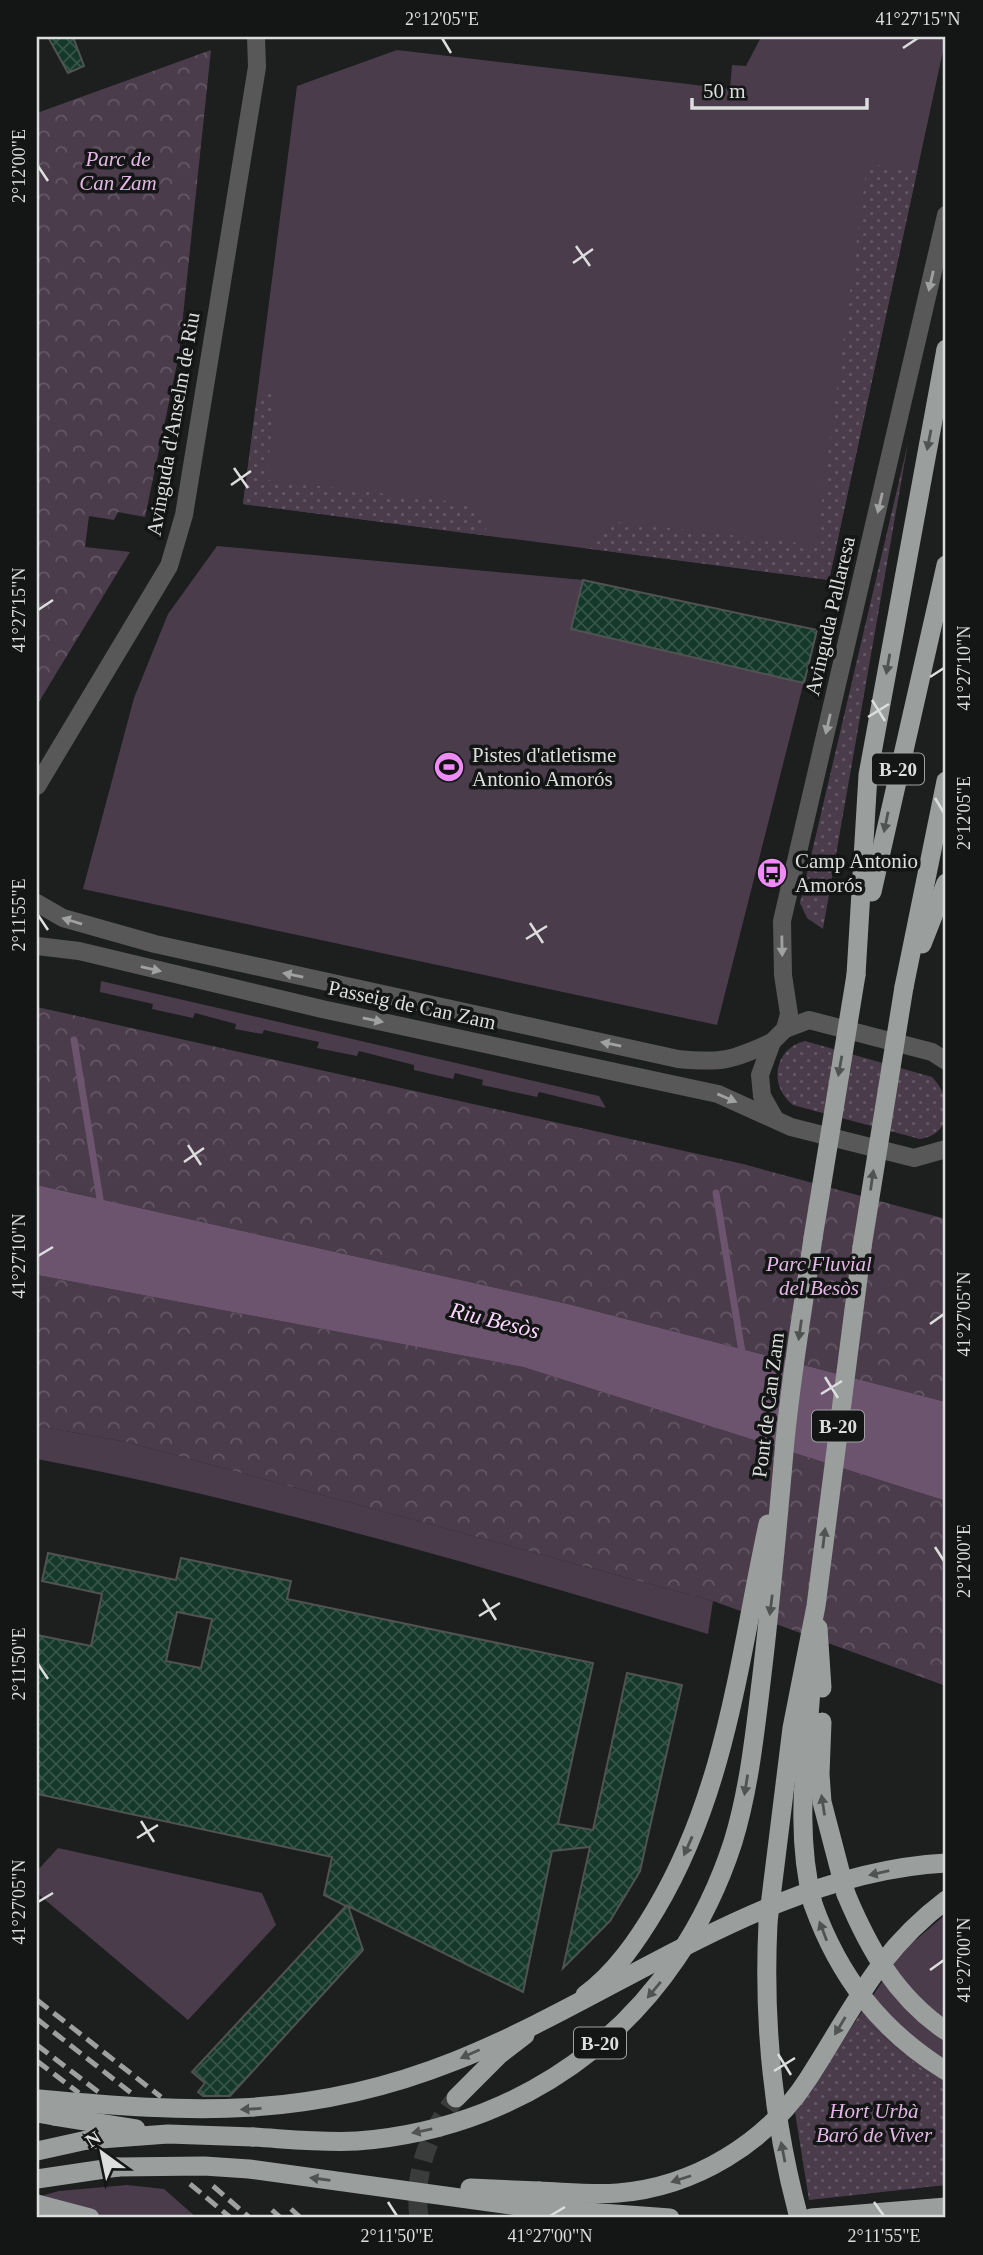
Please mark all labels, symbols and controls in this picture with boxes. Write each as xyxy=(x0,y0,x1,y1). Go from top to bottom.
text: 2°12'05"E xyxy=(405,9,479,29)
text: 41°27'15"N xyxy=(876,9,960,29)
scale bar xyxy=(692,66,867,110)
text: 50 m xyxy=(703,79,746,103)
text: 2°12'00"E xyxy=(9,129,29,203)
park label: Parc de Can Zam xyxy=(79,147,157,195)
one-way arrow xyxy=(925,270,936,292)
street label: Avinguda d'Anselm de Riu xyxy=(141,310,205,538)
one-way arrow xyxy=(923,429,934,451)
one-way arrow xyxy=(874,492,885,514)
street label: Avinguda Pallaresa xyxy=(800,534,860,698)
text: 41°27'15"N xyxy=(9,568,29,652)
text: 41°27'10"N xyxy=(954,626,974,710)
one-way arrow xyxy=(882,653,893,675)
one-way arrow xyxy=(822,713,833,735)
place label: Pistes d'atletisme Antonio Amorós xyxy=(472,743,616,791)
sports icon: Pistes d'atletisme Antonio Amorós xyxy=(432,750,466,784)
road number: B-20 xyxy=(872,754,924,784)
text: 2°12'05"E xyxy=(954,776,974,850)
one-way arrow xyxy=(880,811,891,833)
place label: Camp Antonio Amorós xyxy=(795,849,918,897)
bus stop icon: Camp Antonio Amorós xyxy=(755,856,789,890)
text: 2°11'55"E xyxy=(9,878,29,952)
one-way arrow xyxy=(62,915,83,925)
one-way arrow xyxy=(776,936,788,958)
one-way arrow xyxy=(140,964,162,975)
one-way arrow xyxy=(282,969,304,980)
street label: Passeig de Can Zam xyxy=(326,975,498,1035)
one-way arrow xyxy=(362,1015,384,1026)
one-way arrow xyxy=(600,1039,622,1050)
one-way arrow xyxy=(834,1055,845,1077)
one-way arrow xyxy=(717,1093,738,1104)
one-way arrow xyxy=(867,1168,878,1190)
text: 41°27'10"N xyxy=(9,1214,29,1298)
park label: Parc Fluvial del Besòs xyxy=(765,1252,872,1300)
text: 41°27'05"N xyxy=(954,1272,974,1356)
water label: Riu Besòs xyxy=(447,1297,542,1344)
one-way arrow xyxy=(795,1319,806,1341)
street label: Pont de Can Zam xyxy=(747,1331,789,1479)
road number: B-20 xyxy=(812,1410,864,1442)
text: 2°12'00"E xyxy=(954,1524,974,1598)
one-way arrow xyxy=(819,1527,830,1549)
one-way arrow xyxy=(765,1594,776,1616)
text: 2°11'50"E xyxy=(9,1627,29,1701)
one-way arrow xyxy=(740,1774,751,1796)
one-way arrow xyxy=(817,1793,828,1815)
one-way arrow xyxy=(682,1836,693,1857)
text: 41°27'05"N xyxy=(9,1860,29,1944)
one-way arrow xyxy=(868,1868,890,1879)
text: 41°27'00"N xyxy=(954,1918,974,2002)
one-way arrow xyxy=(817,1920,828,1941)
one-way arrow xyxy=(646,1981,662,1999)
one-way arrow xyxy=(834,2016,847,2035)
road number: B-20 xyxy=(574,2027,626,2058)
one-way arrow xyxy=(460,2049,481,2060)
park label: Hort Urbà Baró de Viver xyxy=(816,2099,933,2147)
one-way arrow xyxy=(240,2104,262,2115)
north arrow xyxy=(66,2118,136,2188)
one-way arrow xyxy=(411,2125,433,2136)
text: N xyxy=(82,2126,105,2152)
one-way arrow xyxy=(778,2141,789,2163)
one-way arrow xyxy=(309,2173,331,2184)
one-way arrow xyxy=(670,2174,691,2185)
text: 2°11'50"E xyxy=(360,2226,434,2246)
text: 41°27'00"N xyxy=(508,2226,592,2246)
text: 2°11'55"E xyxy=(847,2226,921,2246)

